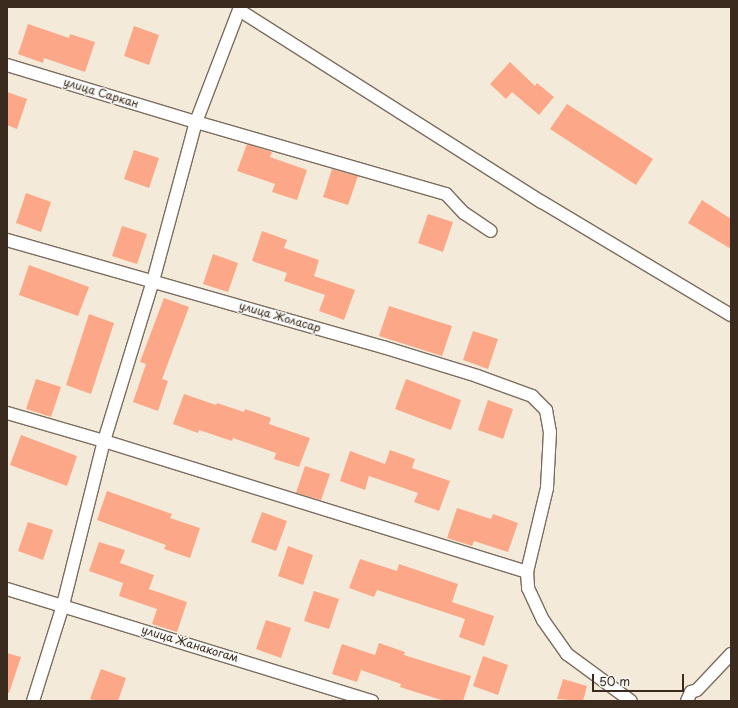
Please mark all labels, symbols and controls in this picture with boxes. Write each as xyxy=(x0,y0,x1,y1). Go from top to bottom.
street label: улица Саркан xyxy=(62,75,140,111)
street label: улица Жоласар xyxy=(237,299,323,335)
street label: улица Жанакогам xyxy=(140,623,240,665)
scale bar xyxy=(594,666,686,692)
text: 50 m xyxy=(599,672,630,690)

